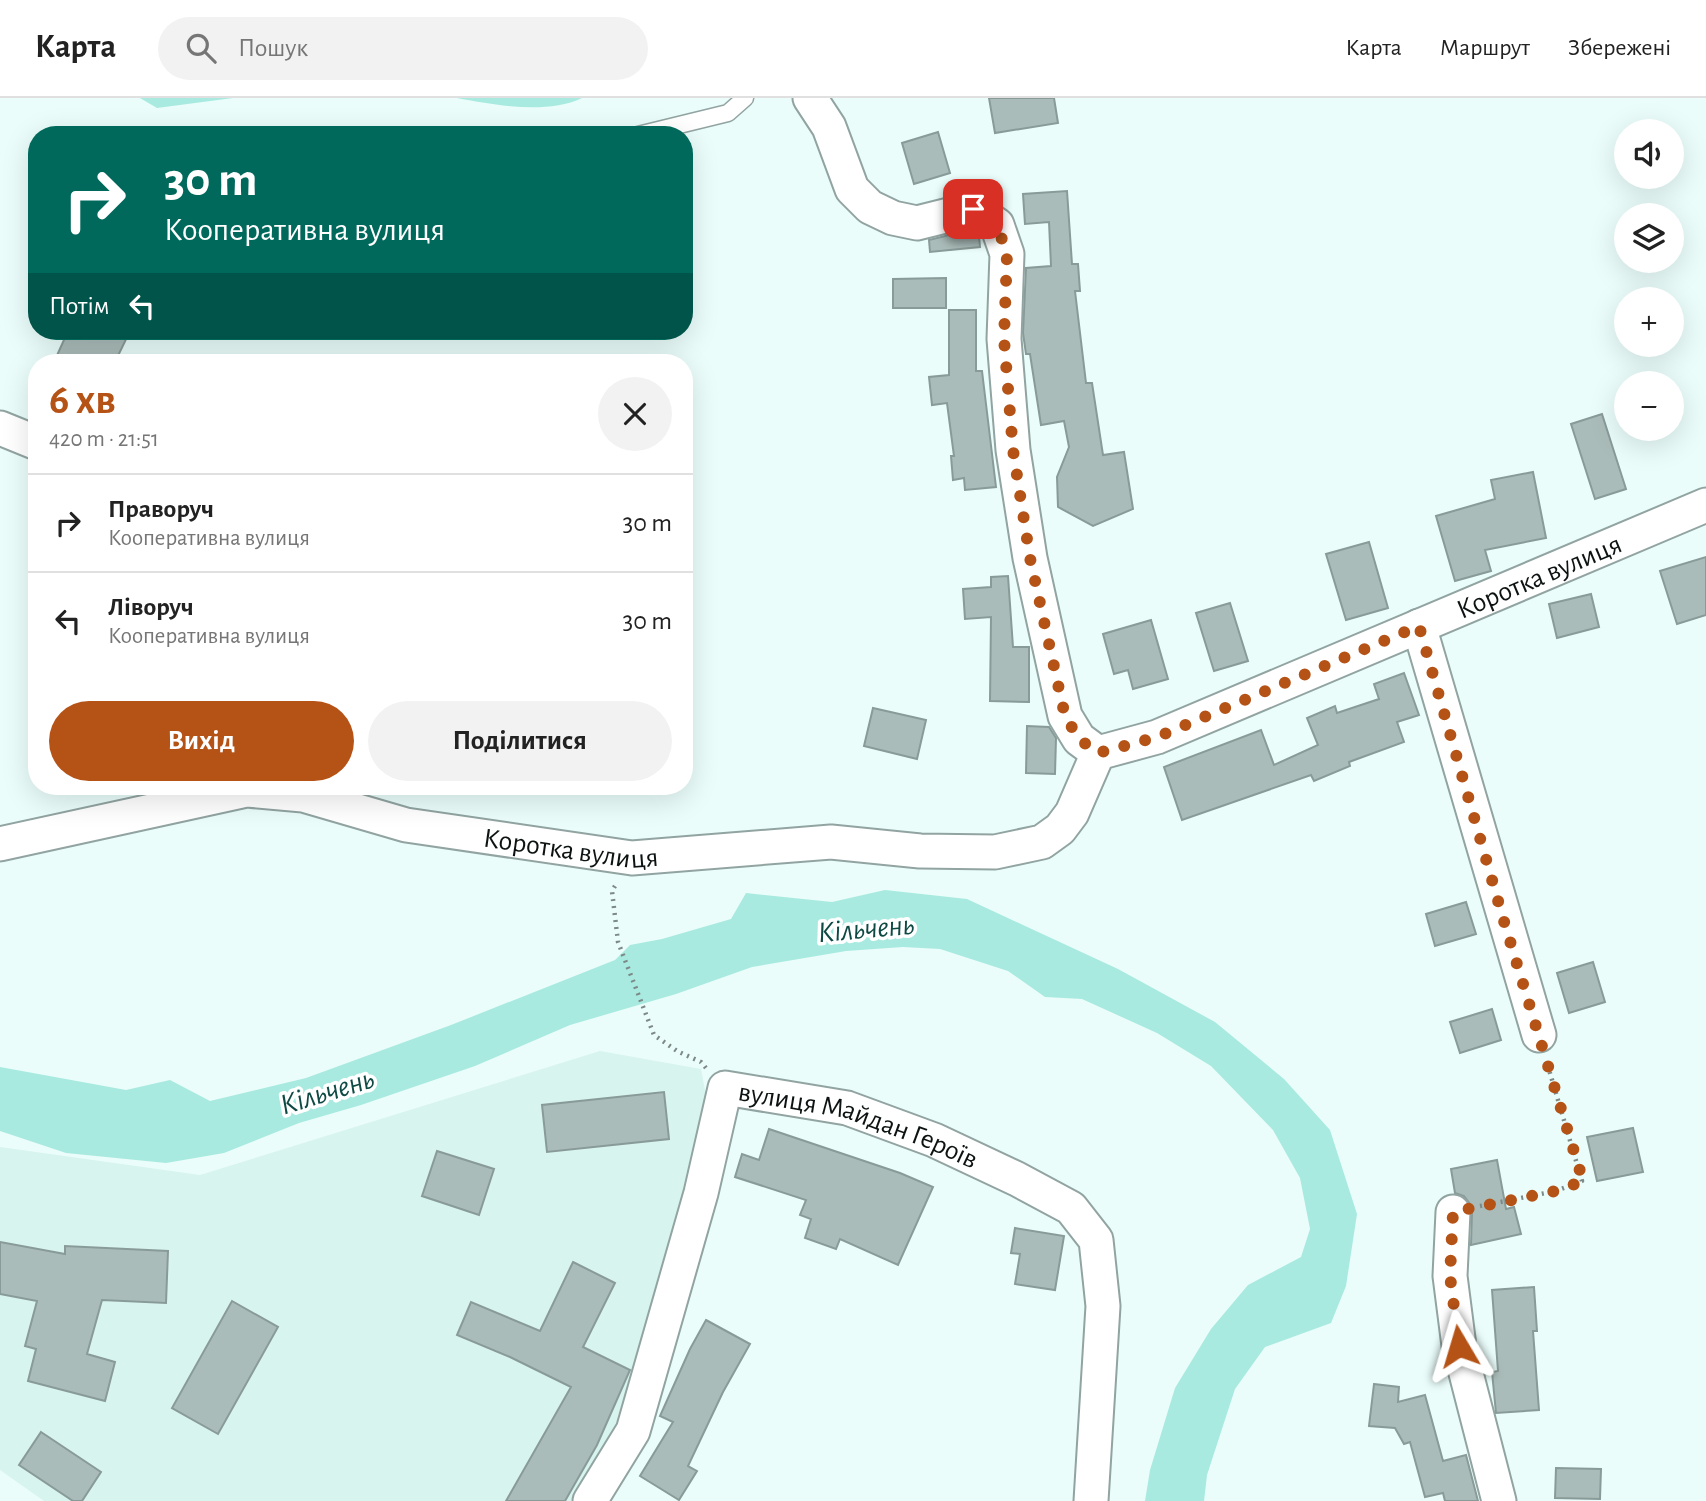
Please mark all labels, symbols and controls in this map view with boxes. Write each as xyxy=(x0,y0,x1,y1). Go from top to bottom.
search box xyxy=(158,17,648,80)
icon: search xyxy=(182,29,220,67)
text: Карта xyxy=(35,31,116,64)
text: Пошук xyxy=(238,35,308,61)
text: Карта xyxy=(1346,36,1402,60)
text: Маршрут xyxy=(1440,36,1530,60)
text: Збережені xyxy=(1568,36,1671,60)
map controls xyxy=(1614,119,1684,441)
button: sound xyxy=(1614,119,1684,189)
icon: right xyxy=(49,154,140,245)
text: 30 m xyxy=(164,156,258,205)
pin xyxy=(943,179,1003,239)
icon: arrive xyxy=(954,190,992,228)
button: layers xyxy=(1614,203,1684,273)
text: Кооперативна вулиця xyxy=(164,214,445,246)
icon: left xyxy=(123,287,161,325)
button: + xyxy=(1614,287,1684,357)
text: Потім xyxy=(49,293,109,319)
button: − xyxy=(1614,371,1684,441)
button: close xyxy=(598,377,672,451)
text: 6 хв xyxy=(49,379,116,421)
text: 420 m · 21:51 xyxy=(49,428,159,451)
text: Праворуч xyxy=(108,496,214,522)
icon: right xyxy=(49,504,87,542)
text: 30 m xyxy=(622,510,672,536)
text: Кооперативна вулиця xyxy=(108,527,310,550)
street label: Коротка вулиця xyxy=(1453,530,1626,625)
text: Ліворуч xyxy=(108,594,194,620)
icon: left xyxy=(49,602,87,640)
text: 30 m xyxy=(622,608,672,634)
text: Кооперативна вулиця xyxy=(108,625,310,648)
button: Вихід xyxy=(49,701,354,781)
button: Поділитися xyxy=(368,701,672,781)
street label: Коротка вулиця xyxy=(481,824,660,874)
water label: Кільчень xyxy=(817,910,916,948)
water label: Кільчень xyxy=(277,1063,378,1120)
street label: вулиця Майдан Героїв xyxy=(736,1078,982,1175)
position arrow xyxy=(1422,1309,1496,1383)

